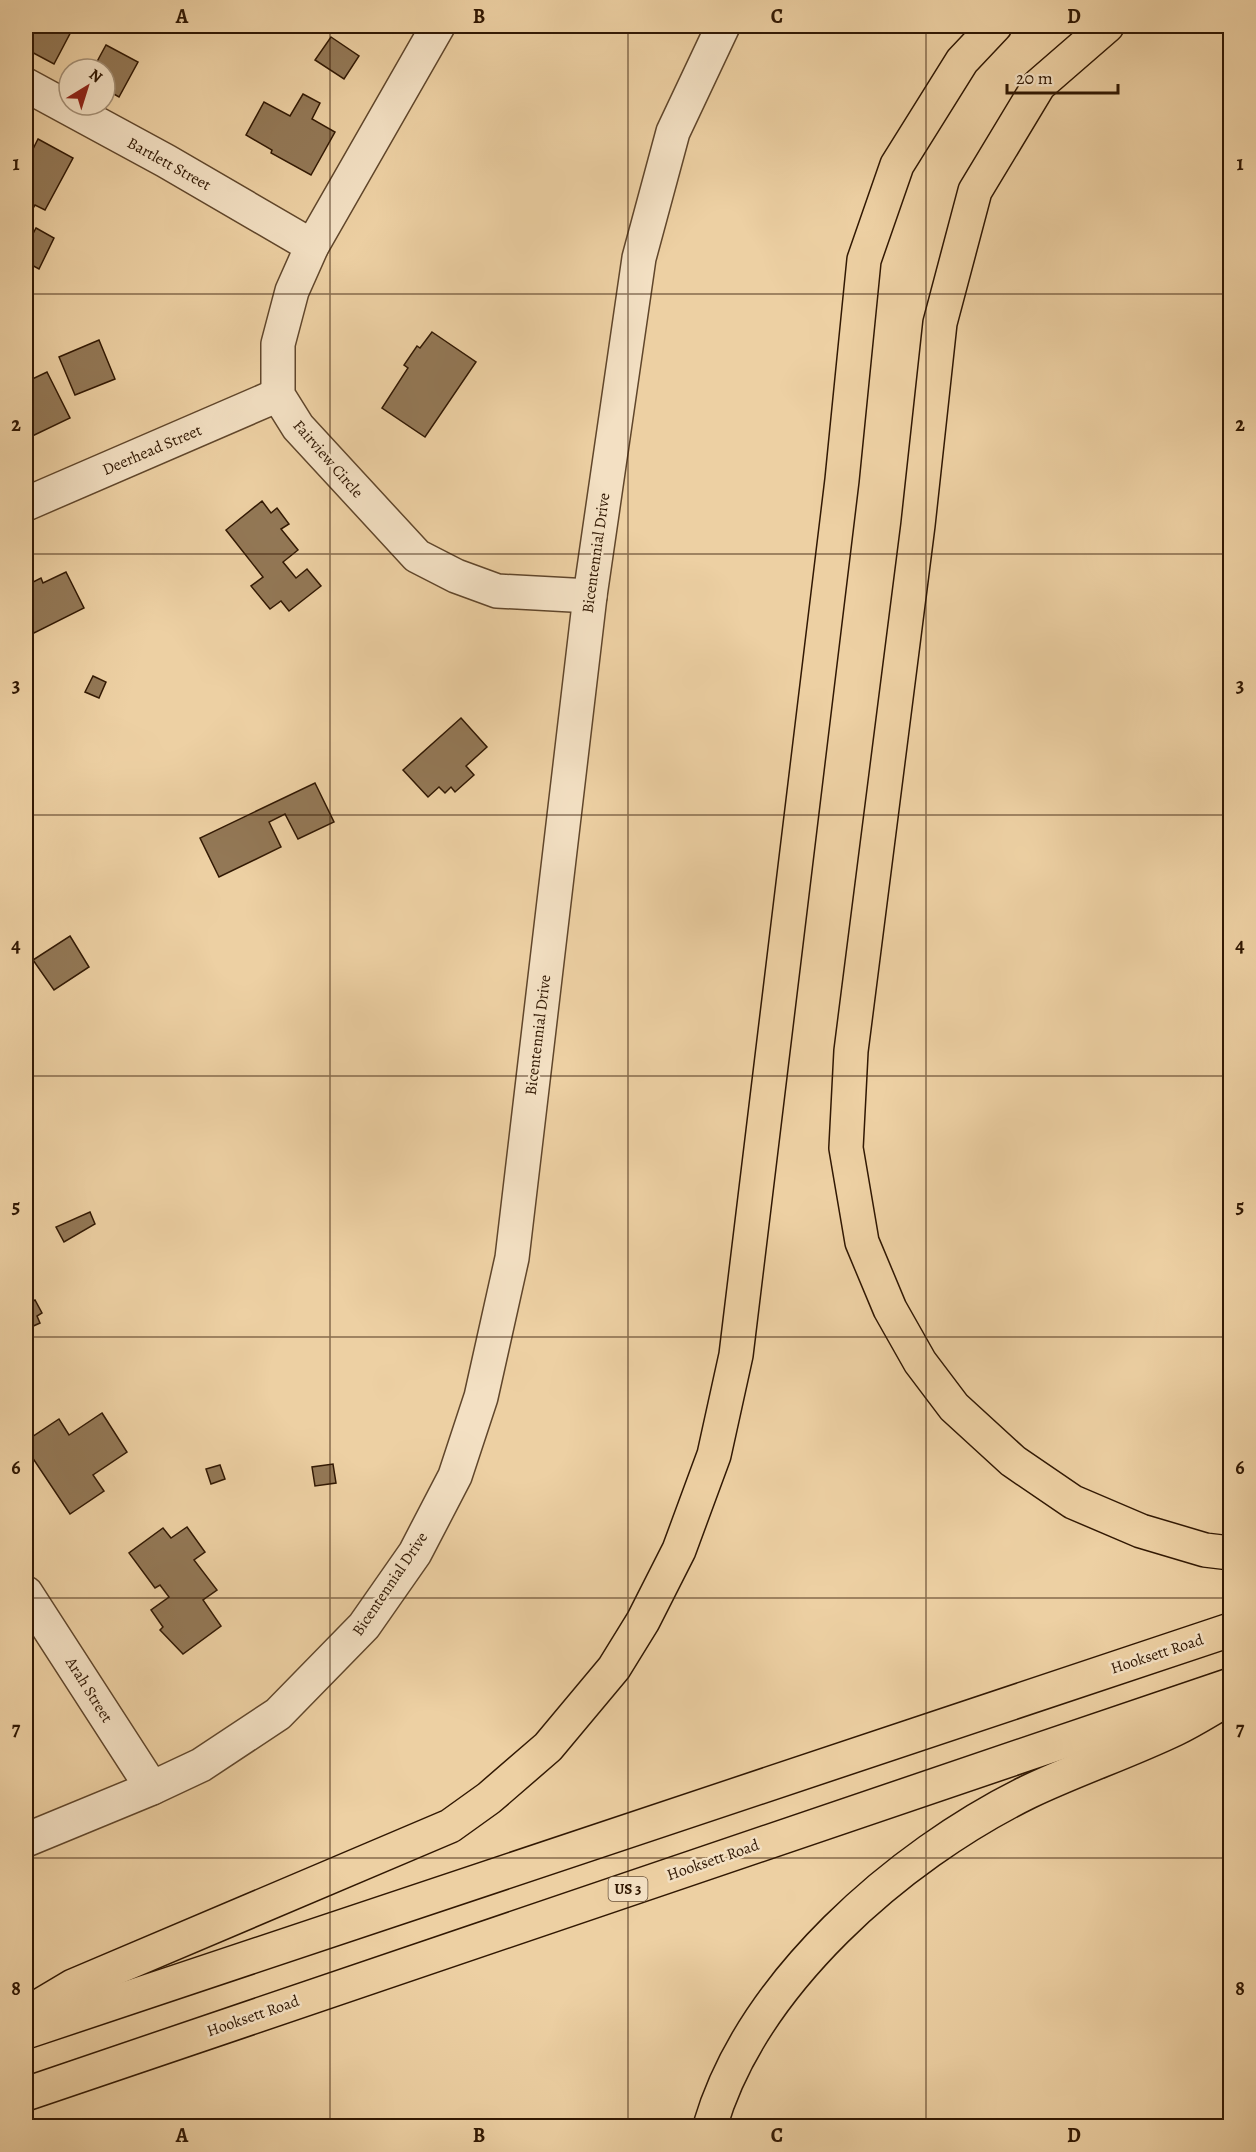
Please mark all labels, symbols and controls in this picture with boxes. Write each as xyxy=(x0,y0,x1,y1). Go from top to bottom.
text: A xyxy=(175,3,189,30)
text: B xyxy=(473,3,485,30)
text: C xyxy=(771,3,783,30)
text: D xyxy=(1067,3,1081,30)
north arrow xyxy=(57,57,117,117)
scale bar xyxy=(1007,57,1118,95)
text: N xyxy=(84,64,107,88)
text: 20 m xyxy=(1016,66,1053,90)
street label: Bartlett Street xyxy=(123,132,215,196)
text: 1 xyxy=(12,150,20,177)
text: 1 xyxy=(1236,150,1244,177)
text: 2 xyxy=(11,411,21,438)
text: 2 xyxy=(1235,411,1245,438)
street label: Fairview Circle xyxy=(288,415,368,503)
street label: Deerhead Street xyxy=(99,419,205,481)
street label: Bicentennial Drive xyxy=(577,491,615,615)
text: 3 xyxy=(12,672,20,699)
text: 3 xyxy=(1236,672,1244,699)
text: 4 xyxy=(11,932,21,959)
text: 4 xyxy=(1235,932,1245,959)
street label: Bicentennial Drive xyxy=(520,973,556,1097)
text: 5 xyxy=(12,1193,20,1220)
text: 5 xyxy=(1236,1193,1244,1220)
text: 6 xyxy=(11,1454,21,1481)
text: 6 xyxy=(1235,1454,1245,1481)
street label: Bicentennial Drive xyxy=(347,1528,433,1640)
street label: Hooksett Road xyxy=(1108,1629,1207,1679)
street label: Arah Street xyxy=(60,1652,118,1727)
text: 7 xyxy=(12,1715,21,1742)
text: 7 xyxy=(1236,1715,1245,1742)
street label: Hooksett Road xyxy=(664,1834,762,1886)
road number: US 3 xyxy=(608,1877,648,1901)
text: 8 xyxy=(11,1975,21,2002)
text: 8 xyxy=(1235,1975,1245,2002)
street label: Hooksett Road xyxy=(204,1990,302,2042)
text: A xyxy=(175,2122,189,2149)
text: B xyxy=(473,2122,485,2149)
text: C xyxy=(771,2122,783,2149)
text: D xyxy=(1067,2122,1081,2149)

